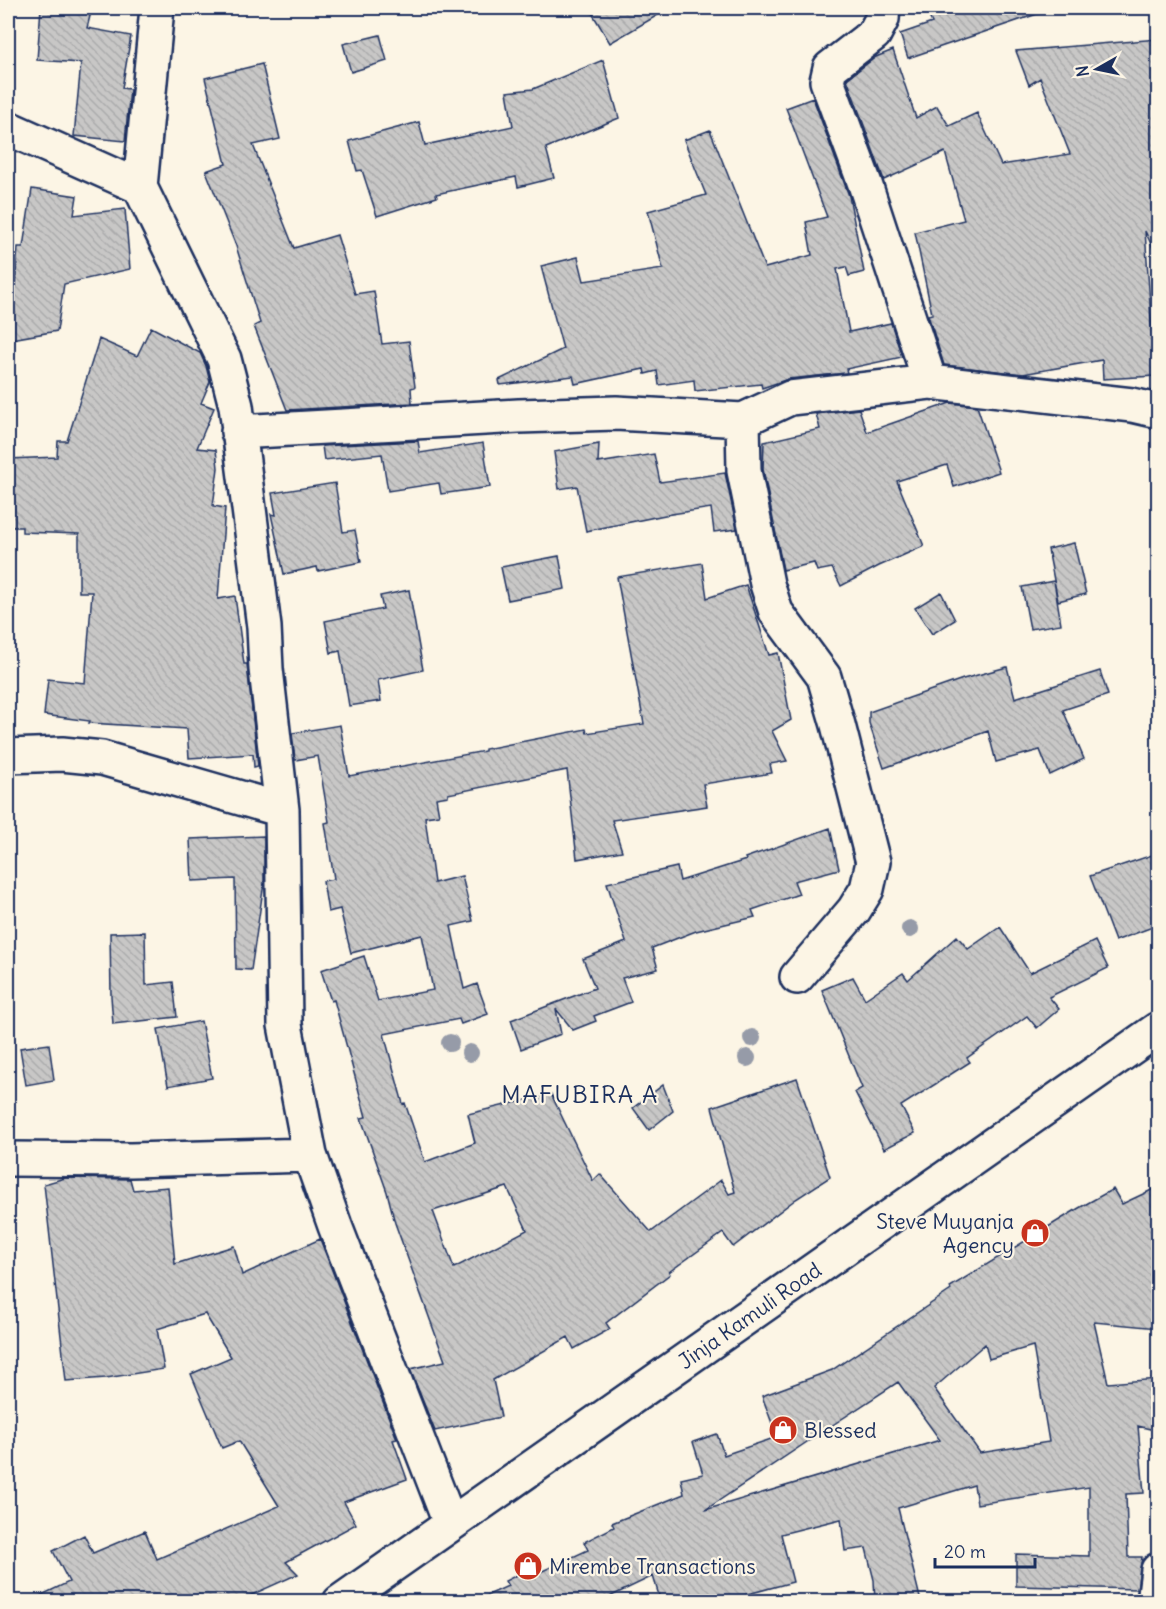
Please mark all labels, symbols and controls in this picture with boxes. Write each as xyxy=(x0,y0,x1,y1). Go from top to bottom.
north arrow xyxy=(1067,39,1127,99)
text: N xyxy=(1071,64,1093,78)
district label: MAFUBIRA A xyxy=(501,1079,659,1109)
place label: Steve Muyanja Agency xyxy=(876,1208,1014,1259)
shop icon: Steve Muyanja Agency xyxy=(1019,1217,1051,1249)
street label: Jinja Kamuli Road xyxy=(673,1256,826,1375)
shop icon: Blessed xyxy=(767,1414,799,1446)
place label: Blessed xyxy=(804,1417,877,1444)
scale bar xyxy=(935,1531,1036,1569)
text: 20 m xyxy=(944,1540,986,1563)
shop icon: Mirembe Transactions xyxy=(512,1550,544,1582)
place label: Mirembe Transactions xyxy=(549,1553,756,1580)

